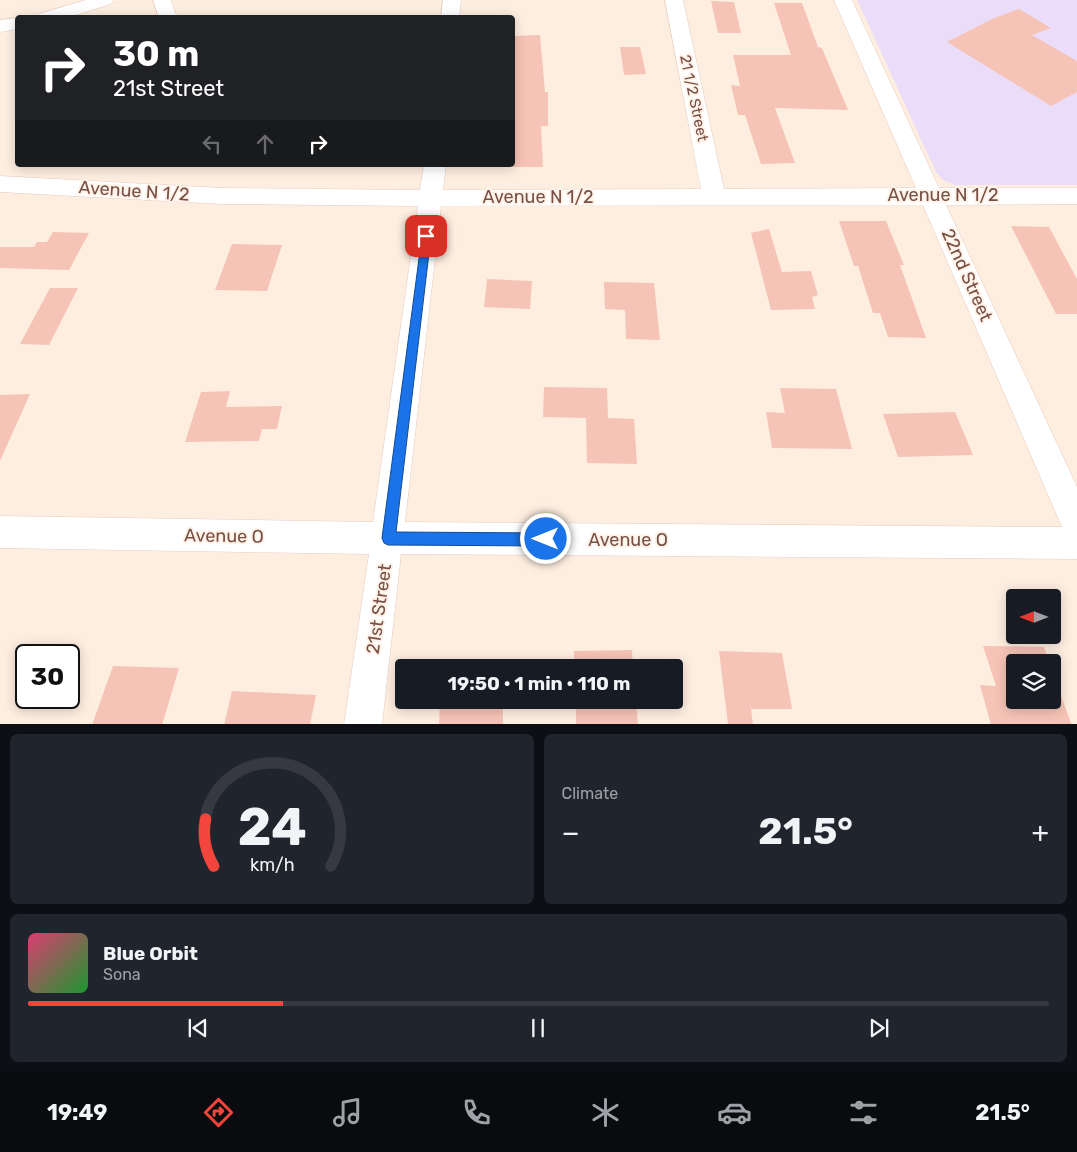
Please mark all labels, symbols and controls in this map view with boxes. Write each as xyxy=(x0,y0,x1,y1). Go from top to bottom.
text: 30 m xyxy=(113,33,199,75)
icon: right xyxy=(30,35,95,100)
street label: 21 1/2 Street xyxy=(676,53,712,143)
text: 21st Street xyxy=(113,75,224,102)
icon: left xyxy=(198,130,226,158)
icon: ahead xyxy=(251,130,279,158)
icon: right xyxy=(304,130,332,158)
street label: Avenue N 1/2 xyxy=(78,176,190,206)
street label: Avenue N 1/2 xyxy=(887,184,999,206)
street label: Avenue N 1/2 xyxy=(482,186,594,208)
pin xyxy=(405,215,447,257)
icon: arrive xyxy=(412,222,440,250)
street label: 22nd Street xyxy=(937,225,997,325)
position arrow xyxy=(519,512,571,564)
street label: Avenue O xyxy=(184,524,264,548)
street label: Avenue O xyxy=(588,529,668,551)
street label: 21st Street xyxy=(362,562,396,656)
north arrow xyxy=(1006,589,1061,644)
map controls xyxy=(1006,589,1061,709)
speed limit sign: 30 xyxy=(15,644,80,709)
button: layers xyxy=(1006,654,1061,709)
text: 19:50 · 1 min · 110 m xyxy=(448,672,630,695)
text: Climate xyxy=(562,784,618,803)
text: 24 xyxy=(237,796,306,858)
text: 21.5° xyxy=(758,808,853,854)
text: − xyxy=(562,816,580,849)
text: + xyxy=(1032,816,1049,849)
text: km/h xyxy=(249,854,294,875)
text: Blue Orbit xyxy=(103,942,198,965)
text: Sona xyxy=(103,965,141,984)
icon: previous xyxy=(184,1014,212,1042)
icon: pause xyxy=(524,1014,552,1042)
icon: next xyxy=(865,1014,893,1042)
icon: directions xyxy=(201,1095,236,1130)
icon: music xyxy=(330,1095,365,1130)
icon: phone xyxy=(459,1095,494,1130)
icon: climate xyxy=(588,1095,623,1130)
icon: car xyxy=(717,1095,752,1130)
icon: filters xyxy=(846,1095,881,1130)
text: 19:49 xyxy=(47,1099,107,1126)
text: 21.5° xyxy=(975,1099,1030,1126)

